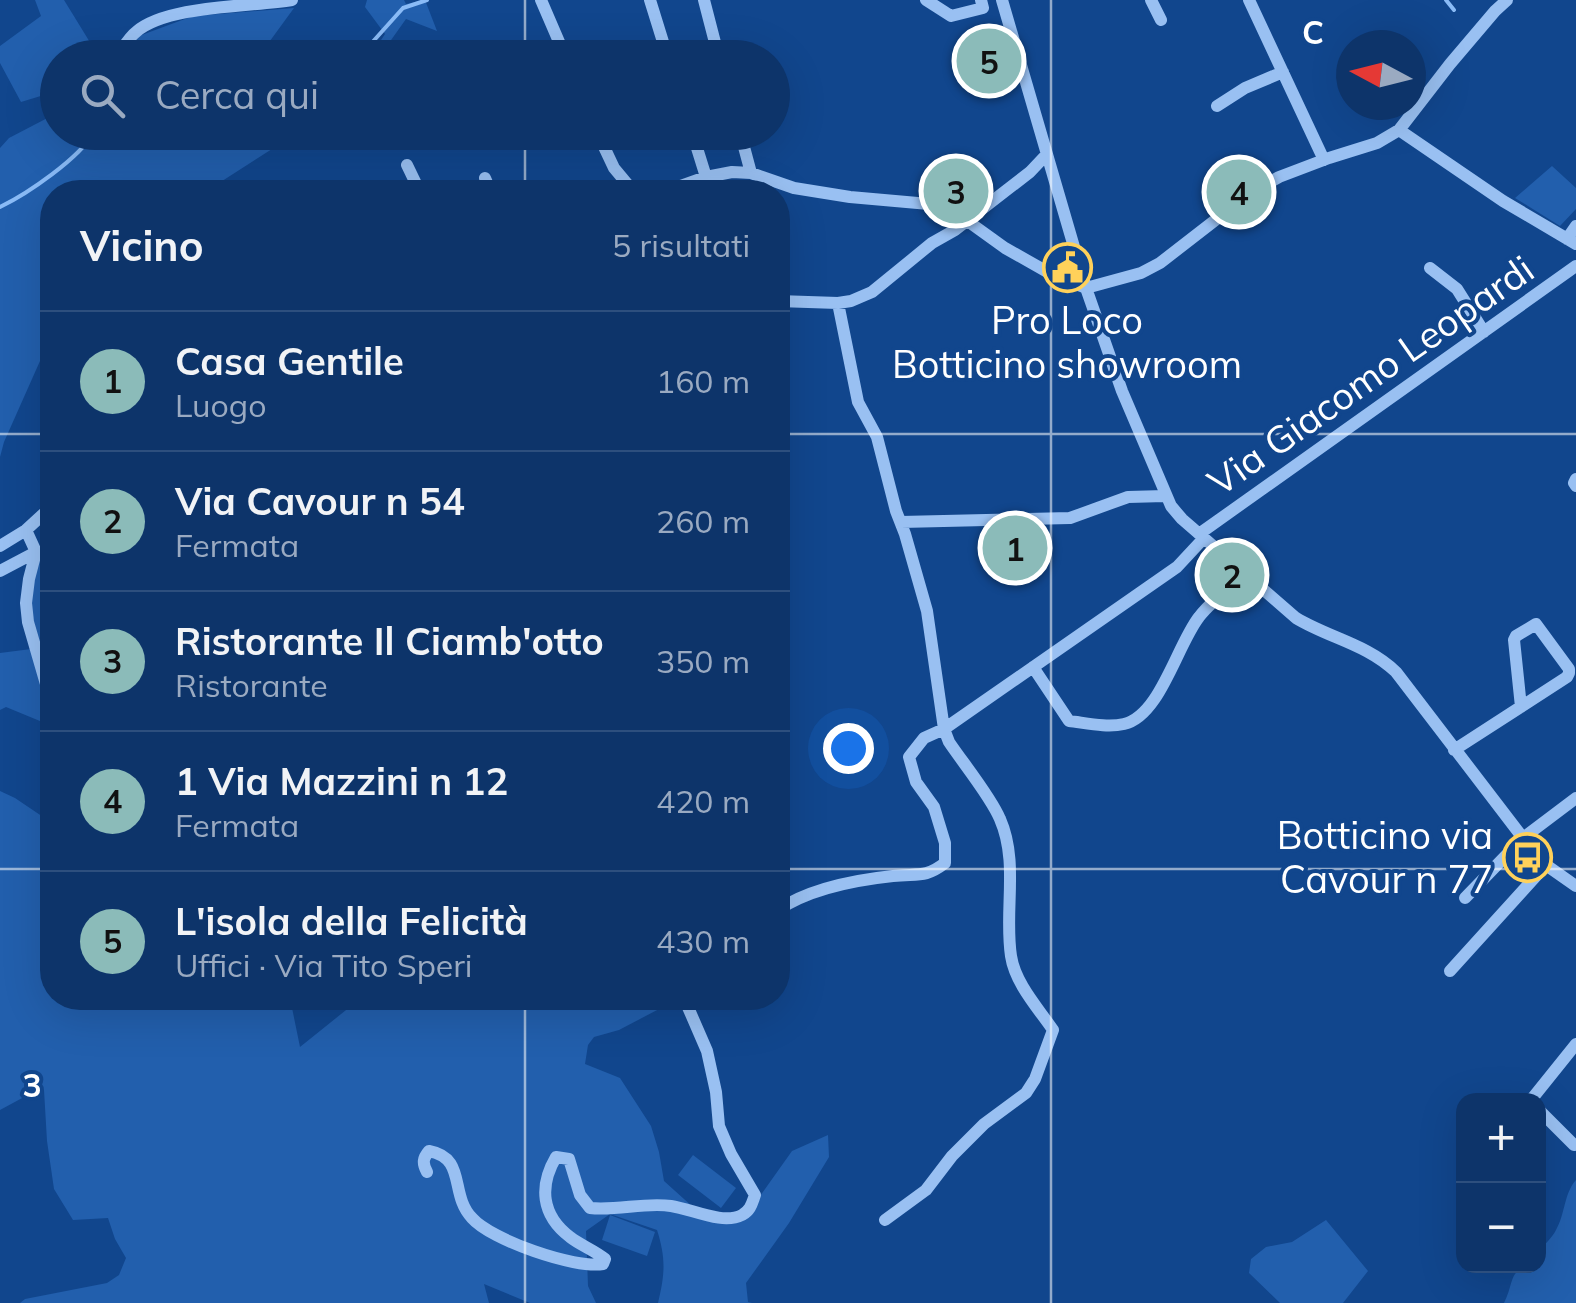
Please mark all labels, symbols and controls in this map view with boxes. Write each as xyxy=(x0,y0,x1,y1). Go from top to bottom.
text: C xyxy=(1302,12,1324,52)
pin: 5 xyxy=(956,23,1022,98)
north arrow xyxy=(1336,30,1426,120)
search box xyxy=(40,40,790,150)
icon: search xyxy=(75,68,130,123)
text: Cerca qui xyxy=(155,71,319,119)
pin: 3 xyxy=(924,154,988,228)
pin: 4 xyxy=(1206,154,1272,230)
text: Vicino xyxy=(80,219,204,272)
text: 5 risultati xyxy=(612,225,750,265)
public building icon: Pro Loco Botticino showroom xyxy=(1041,241,1093,293)
street label: Via Giacomo Leopardi xyxy=(1198,245,1543,506)
place label: Pro Loco Botticino showroom xyxy=(892,296,1242,388)
text: Casa Gentile xyxy=(175,337,404,385)
text: 1 xyxy=(103,361,122,401)
text: 160 m xyxy=(656,361,750,401)
text: Luogo xyxy=(175,385,266,425)
text: Via Cavour n 54 xyxy=(175,477,465,525)
text: 2 xyxy=(103,501,122,541)
text: 260 m xyxy=(656,501,750,541)
pin: 1 xyxy=(982,510,1048,586)
text: Fermata xyxy=(175,525,299,565)
pin: 2 xyxy=(1200,538,1264,612)
text: Ristorante Il Ciamb'otto xyxy=(175,617,604,665)
text: 3 xyxy=(103,641,122,681)
text: 350 m xyxy=(656,641,750,681)
text: Ristorante xyxy=(175,665,328,705)
your location xyxy=(823,723,874,774)
text: 1 Via Mazzini n 12 xyxy=(175,757,508,805)
text: 4 xyxy=(103,781,122,821)
text: 420 m xyxy=(656,781,750,821)
text: Fermata xyxy=(175,805,299,845)
place label: Botticino via Cavour n 77 xyxy=(1277,811,1493,903)
bus stop icon: Botticino via Cavour n 77 xyxy=(1502,832,1554,884)
text: L'isola della Felicità xyxy=(175,897,528,945)
text: 5 xyxy=(103,921,122,961)
text: 430 m xyxy=(656,921,750,961)
text: Uffici · Via Tito Speri xyxy=(175,945,472,985)
text: 3 xyxy=(22,1065,42,1105)
map controls xyxy=(1456,1093,1546,1273)
button: + xyxy=(1456,1093,1546,1183)
button: − xyxy=(1456,1183,1546,1273)

